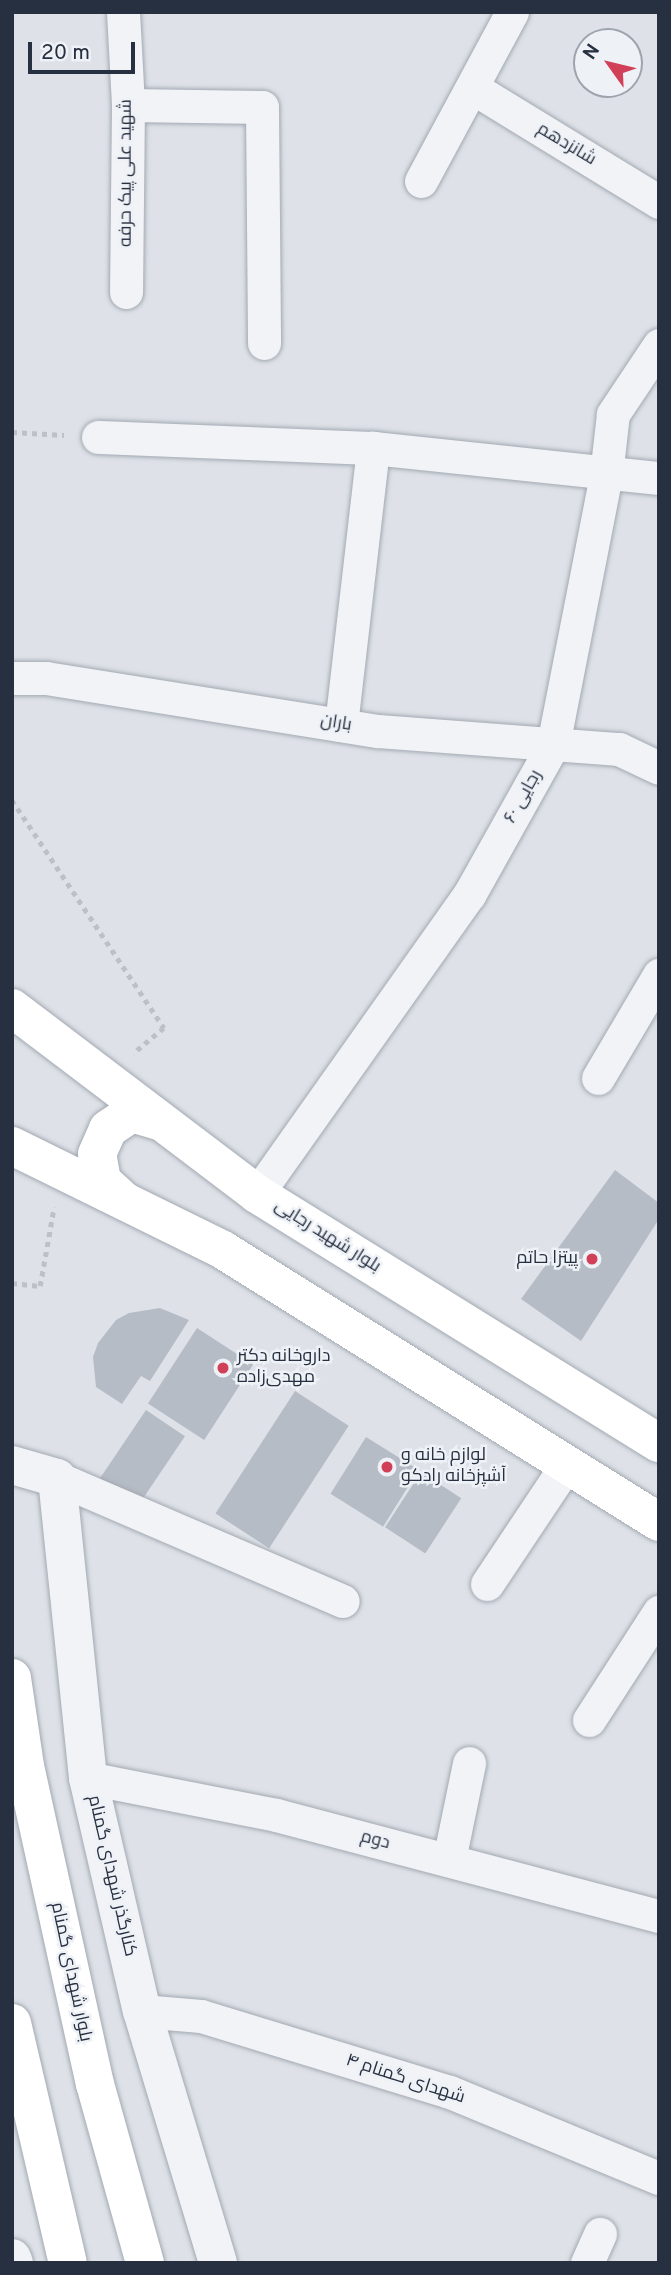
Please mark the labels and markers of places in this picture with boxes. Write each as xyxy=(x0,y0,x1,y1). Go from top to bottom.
place label: پیتزا حاتم xyxy=(516,1248,578,1270)
marker: پیتزا حاتم xyxy=(584,1251,600,1267)
place label: داروخانه دکتر مهدی‌زاده xyxy=(237,1347,330,1390)
marker: داروخانه دکتر مهدی‌زاده xyxy=(215,1360,231,1376)
place label: لوازم خانه و آشپزخانه رادکو xyxy=(401,1446,506,1488)
marker: لوازم خانه و آشپزخانه رادکو xyxy=(379,1459,395,1475)

